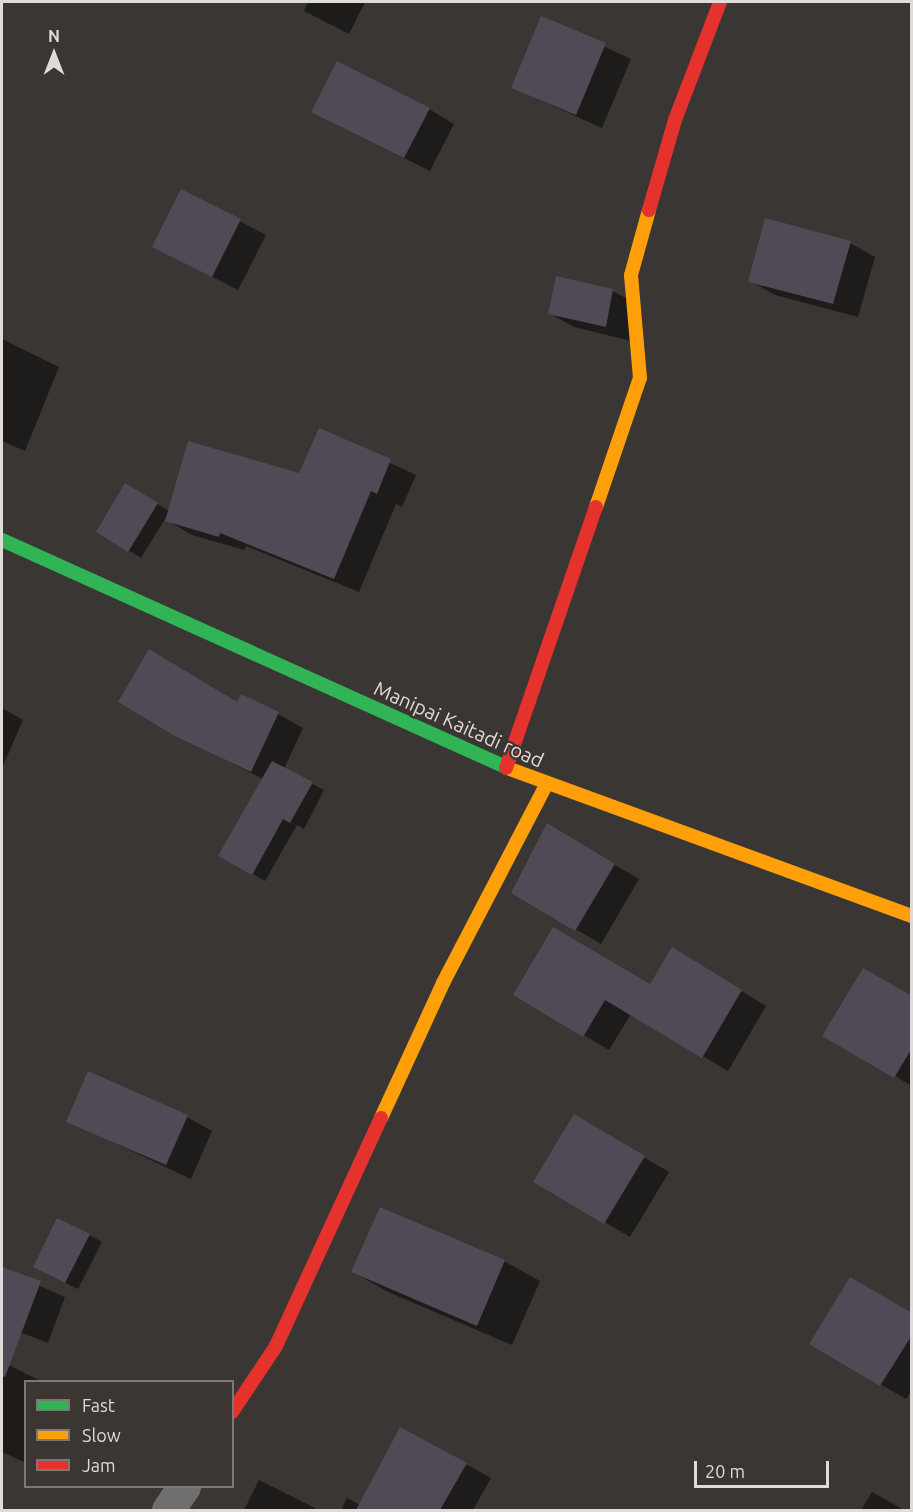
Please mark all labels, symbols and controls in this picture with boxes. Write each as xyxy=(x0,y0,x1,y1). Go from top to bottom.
north arrow xyxy=(24,24,84,84)
text: N xyxy=(48,27,60,45)
street label: Manipai Kaitadi road xyxy=(370,676,548,772)
legend xyxy=(24,1380,234,1488)
text: Fast xyxy=(82,1395,115,1415)
text: Slow xyxy=(82,1425,121,1445)
scale bar xyxy=(697,1449,832,1487)
text: Jam xyxy=(82,1455,116,1475)
text: 20 m xyxy=(705,1461,745,1481)

